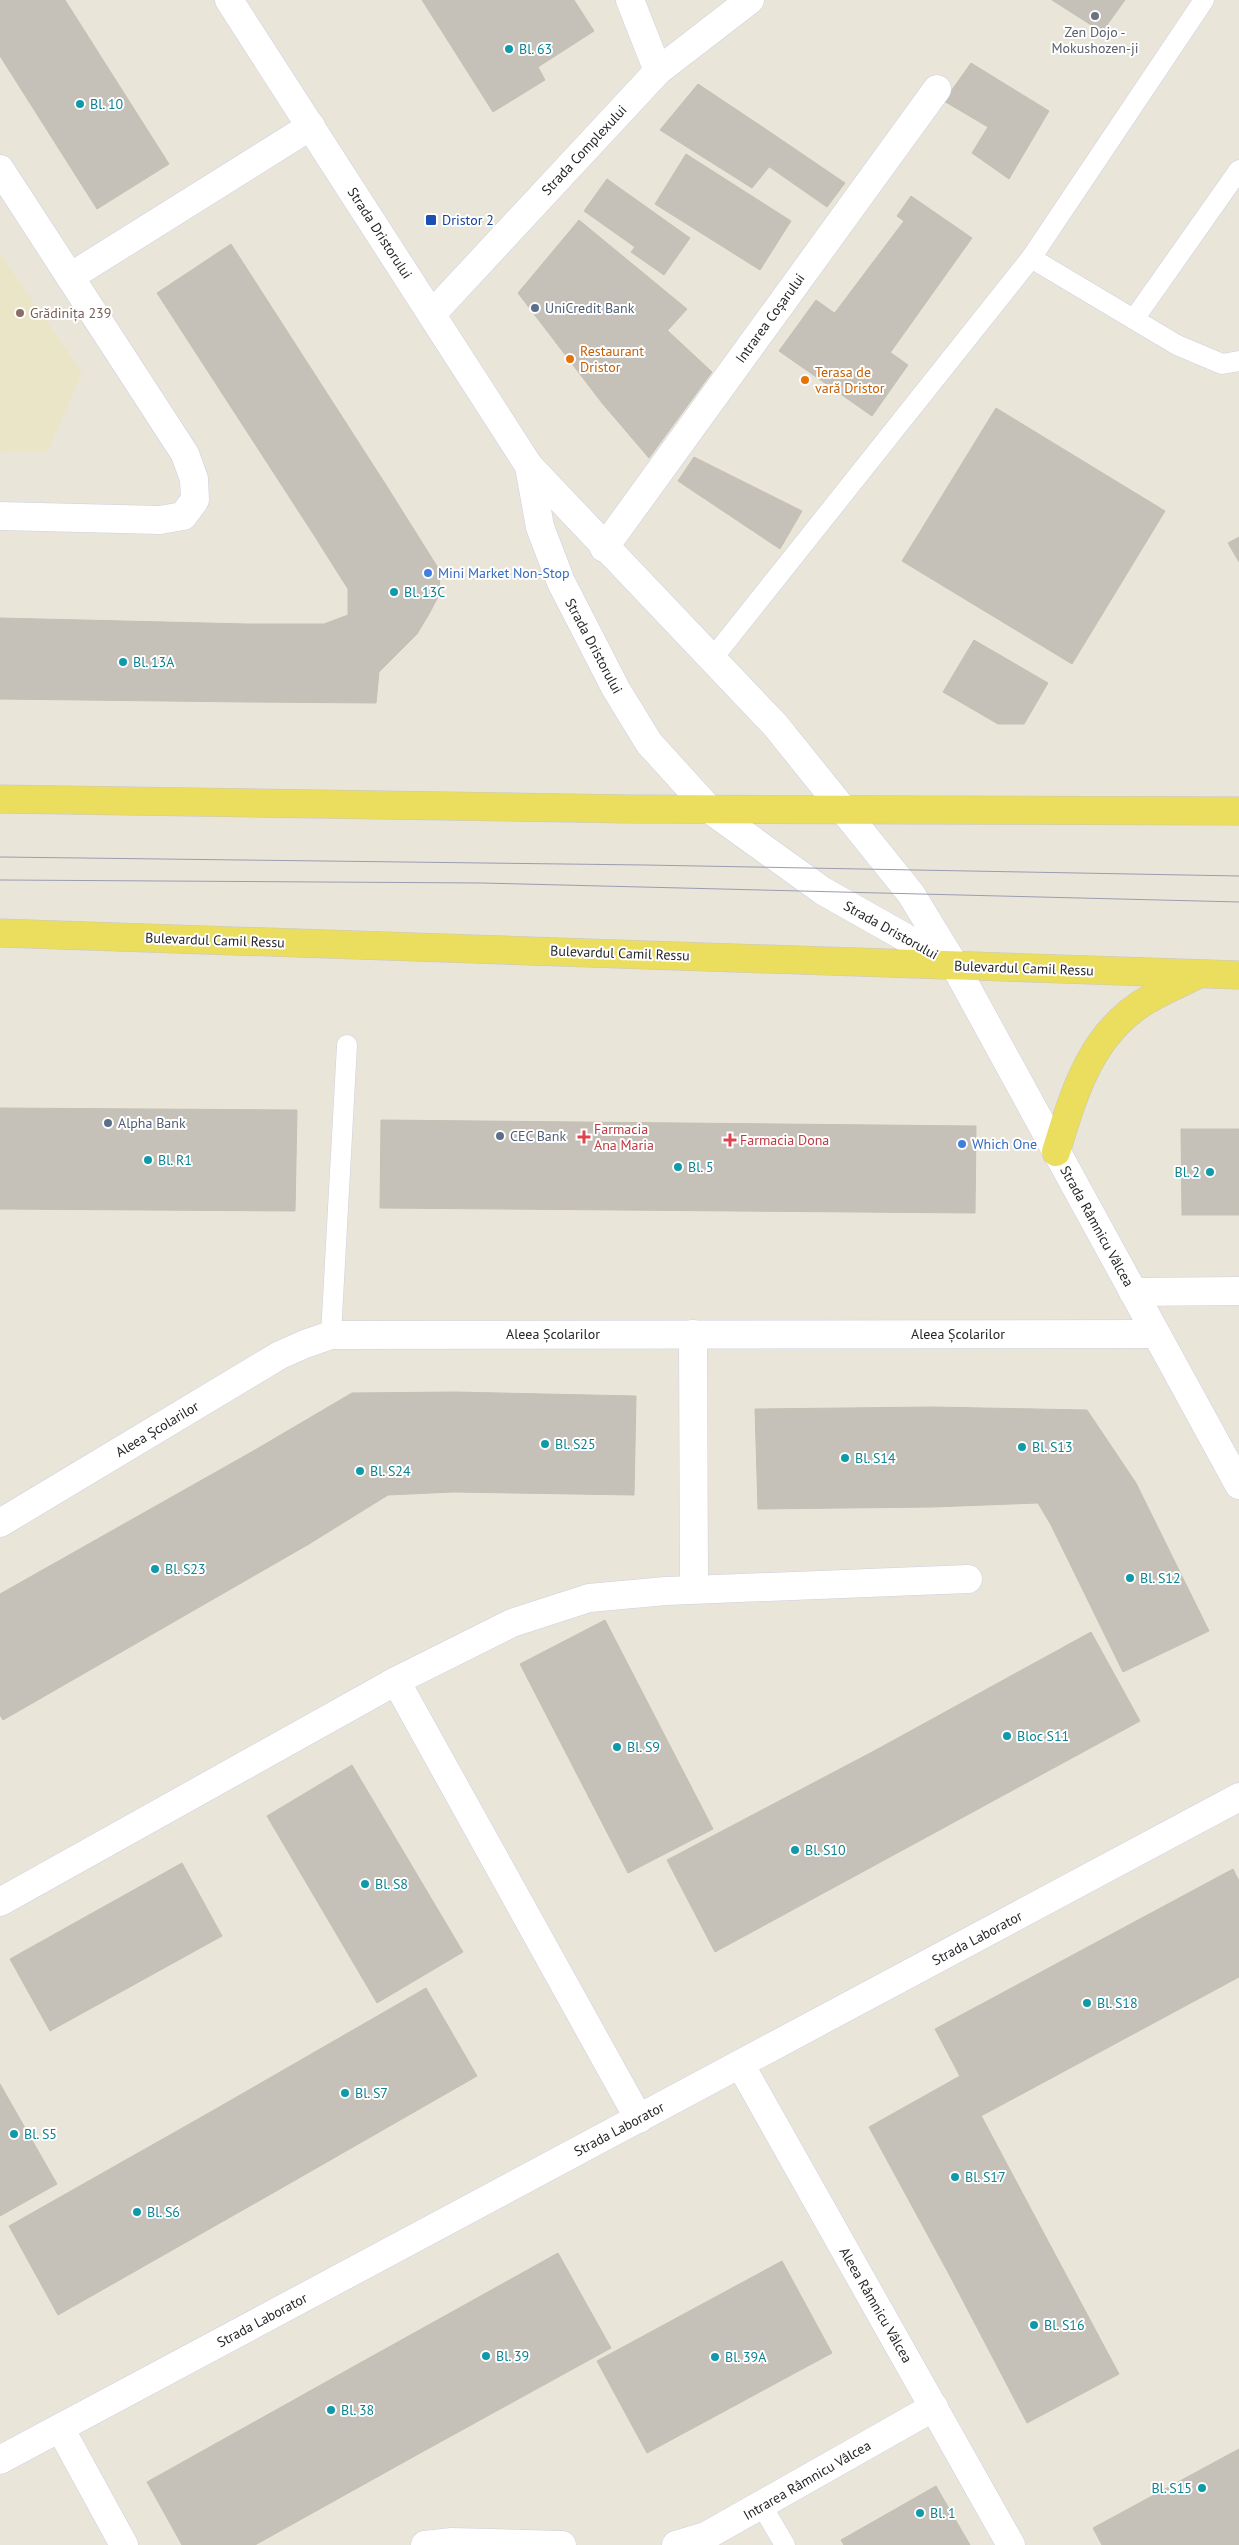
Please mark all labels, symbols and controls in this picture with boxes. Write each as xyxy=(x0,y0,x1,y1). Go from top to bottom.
marker: Zen Dojo - Mokushozen-ji xyxy=(1089,10,1101,22)
place label: Zen Dojo - Mokushozen-ji xyxy=(1052,23,1139,57)
place label: Bl. 63 xyxy=(519,40,552,58)
marker: Bl. 63 xyxy=(503,43,515,55)
place label: Bl. 10 xyxy=(90,95,124,113)
marker: Bl. 10 xyxy=(74,98,86,110)
street label: Strada Complexului xyxy=(537,101,631,199)
street label: Strada Dristorului xyxy=(344,184,416,282)
place label: Dristor 2 xyxy=(442,211,494,229)
marker: Dristor 2 xyxy=(424,213,438,227)
street label: Intrarea Coșarului xyxy=(731,270,809,366)
place label: UniCredit Bank xyxy=(545,299,635,317)
marker: UniCredit Bank xyxy=(529,302,541,314)
place label: Grădinița 239 xyxy=(30,304,111,322)
marker: Grădinița 239 xyxy=(14,307,26,319)
place label: Restaurant Dristor xyxy=(580,342,644,376)
marker: Restaurant Dristor xyxy=(564,353,576,365)
place label: Terasa de vară Dristor xyxy=(815,363,885,397)
marker: Terasa de vară Dristor xyxy=(799,374,811,386)
place label: Mini Market Non-Stop xyxy=(438,564,570,582)
marker: Mini Market Non-Stop xyxy=(422,567,434,579)
place label: Bl. 13C xyxy=(404,583,445,601)
marker: Bl. 13C xyxy=(388,586,400,598)
street label: Strada Dristorului xyxy=(561,595,627,697)
place label: Bl. 13A xyxy=(133,653,175,671)
marker: Bl. 13A xyxy=(117,656,129,668)
street label: Strada Dristorului xyxy=(841,897,941,963)
street label: Bulevardul Camil Ressu xyxy=(145,929,285,951)
street label: Bulevardul Camil Ressu xyxy=(550,942,690,964)
street label: Bulevardul Camil Ressu xyxy=(954,957,1094,979)
place label: Alpha Bank xyxy=(118,1114,186,1132)
marker: Alpha Bank xyxy=(102,1117,114,1129)
place label: Farmacia Ana Maria xyxy=(594,1120,654,1154)
place label: CEC Bank xyxy=(510,1127,566,1145)
marker: CEC Bank xyxy=(494,1130,506,1142)
marker: Farmacia Ana Maria xyxy=(578,1131,590,1143)
place label: Farmacia Dona xyxy=(740,1131,829,1149)
marker: Farmacia Dona xyxy=(724,1134,736,1146)
place label: Which One xyxy=(972,1135,1037,1153)
marker: Which One xyxy=(956,1138,968,1150)
place label: Bl. R1 xyxy=(158,1151,192,1169)
marker: Bl. R1 xyxy=(142,1154,154,1166)
place label: Bl. 5 xyxy=(688,1158,714,1176)
marker: Bl. 5 xyxy=(672,1161,684,1173)
street label: Strada Râmnicu Vâlcea xyxy=(1056,1162,1138,1290)
place label: Bl. 2 xyxy=(1174,1163,1200,1181)
marker: Bl. 2 xyxy=(1204,1166,1216,1178)
street label: Aleea Școlarilor xyxy=(506,1325,600,1343)
street label: Aleea Școlarilor xyxy=(911,1325,1005,1343)
street label: Aleea Școlarilor xyxy=(112,1397,202,1461)
place label: Bl. S25 xyxy=(555,1435,596,1453)
marker: Bl. S25 xyxy=(539,1438,551,1450)
place label: Bl. S13 xyxy=(1032,1438,1073,1456)
marker: Bl. S13 xyxy=(1016,1441,1028,1453)
place label: Bl. S14 xyxy=(855,1449,896,1467)
marker: Bl. S14 xyxy=(839,1452,851,1464)
place label: Bl. S24 xyxy=(370,1462,411,1480)
marker: Bl. S24 xyxy=(354,1465,366,1477)
place label: Bl. S23 xyxy=(165,1560,206,1578)
marker: Bl. S23 xyxy=(149,1563,161,1575)
place label: Bl. S12 xyxy=(1140,1569,1181,1587)
marker: Bl. S12 xyxy=(1124,1572,1136,1584)
place label: Bloc S11 xyxy=(1017,1727,1069,1745)
marker: Bloc S11 xyxy=(1001,1730,1013,1742)
place label: Bl. S9 xyxy=(627,1738,660,1756)
marker: Bl. S9 xyxy=(611,1741,623,1753)
place label: Bl. S10 xyxy=(805,1841,846,1859)
marker: Bl. S10 xyxy=(789,1844,801,1856)
place label: Bl. S8 xyxy=(375,1875,408,1893)
marker: Bl. S8 xyxy=(359,1878,371,1890)
street label: Strada Laborator xyxy=(929,1907,1025,1969)
place label: Bl. S18 xyxy=(1097,1994,1138,2012)
marker: Bl. S18 xyxy=(1081,1997,1093,2009)
place label: Bl. S7 xyxy=(355,2084,388,2102)
marker: Bl. S7 xyxy=(339,2087,351,2099)
street label: Strada Laborator xyxy=(571,2098,667,2160)
place label: Bl. S5 xyxy=(24,2125,57,2143)
marker: Bl. S5 xyxy=(8,2128,20,2140)
place label: Bl. S17 xyxy=(965,2168,1006,2186)
marker: Bl. S17 xyxy=(949,2171,961,2183)
place label: Bl. S6 xyxy=(147,2203,180,2221)
marker: Bl. S6 xyxy=(131,2206,143,2218)
street label: Aleea Râmnicu Vâlcea xyxy=(836,2244,916,2366)
street label: Strada Laborator xyxy=(214,2289,310,2351)
place label: Bl. S16 xyxy=(1044,2316,1085,2334)
marker: Bl. S16 xyxy=(1028,2319,1040,2331)
place label: Bl. 39 xyxy=(496,2347,529,2365)
place label: Bl. 39A xyxy=(725,2348,767,2366)
marker: Bl. 39 xyxy=(480,2350,492,2362)
marker: Bl. 39A xyxy=(709,2351,721,2363)
place label: Bl. 38 xyxy=(341,2401,374,2419)
marker: Bl. 38 xyxy=(325,2404,337,2416)
street label: Intrarea Râmnicu Vâlcea xyxy=(740,2436,874,2524)
place label: Bl. S15 xyxy=(1151,2479,1192,2497)
marker: Bl. S15 xyxy=(1196,2482,1208,2494)
place label: Bl. 1 xyxy=(930,2504,956,2522)
marker: Bl. 1 xyxy=(914,2507,926,2519)

